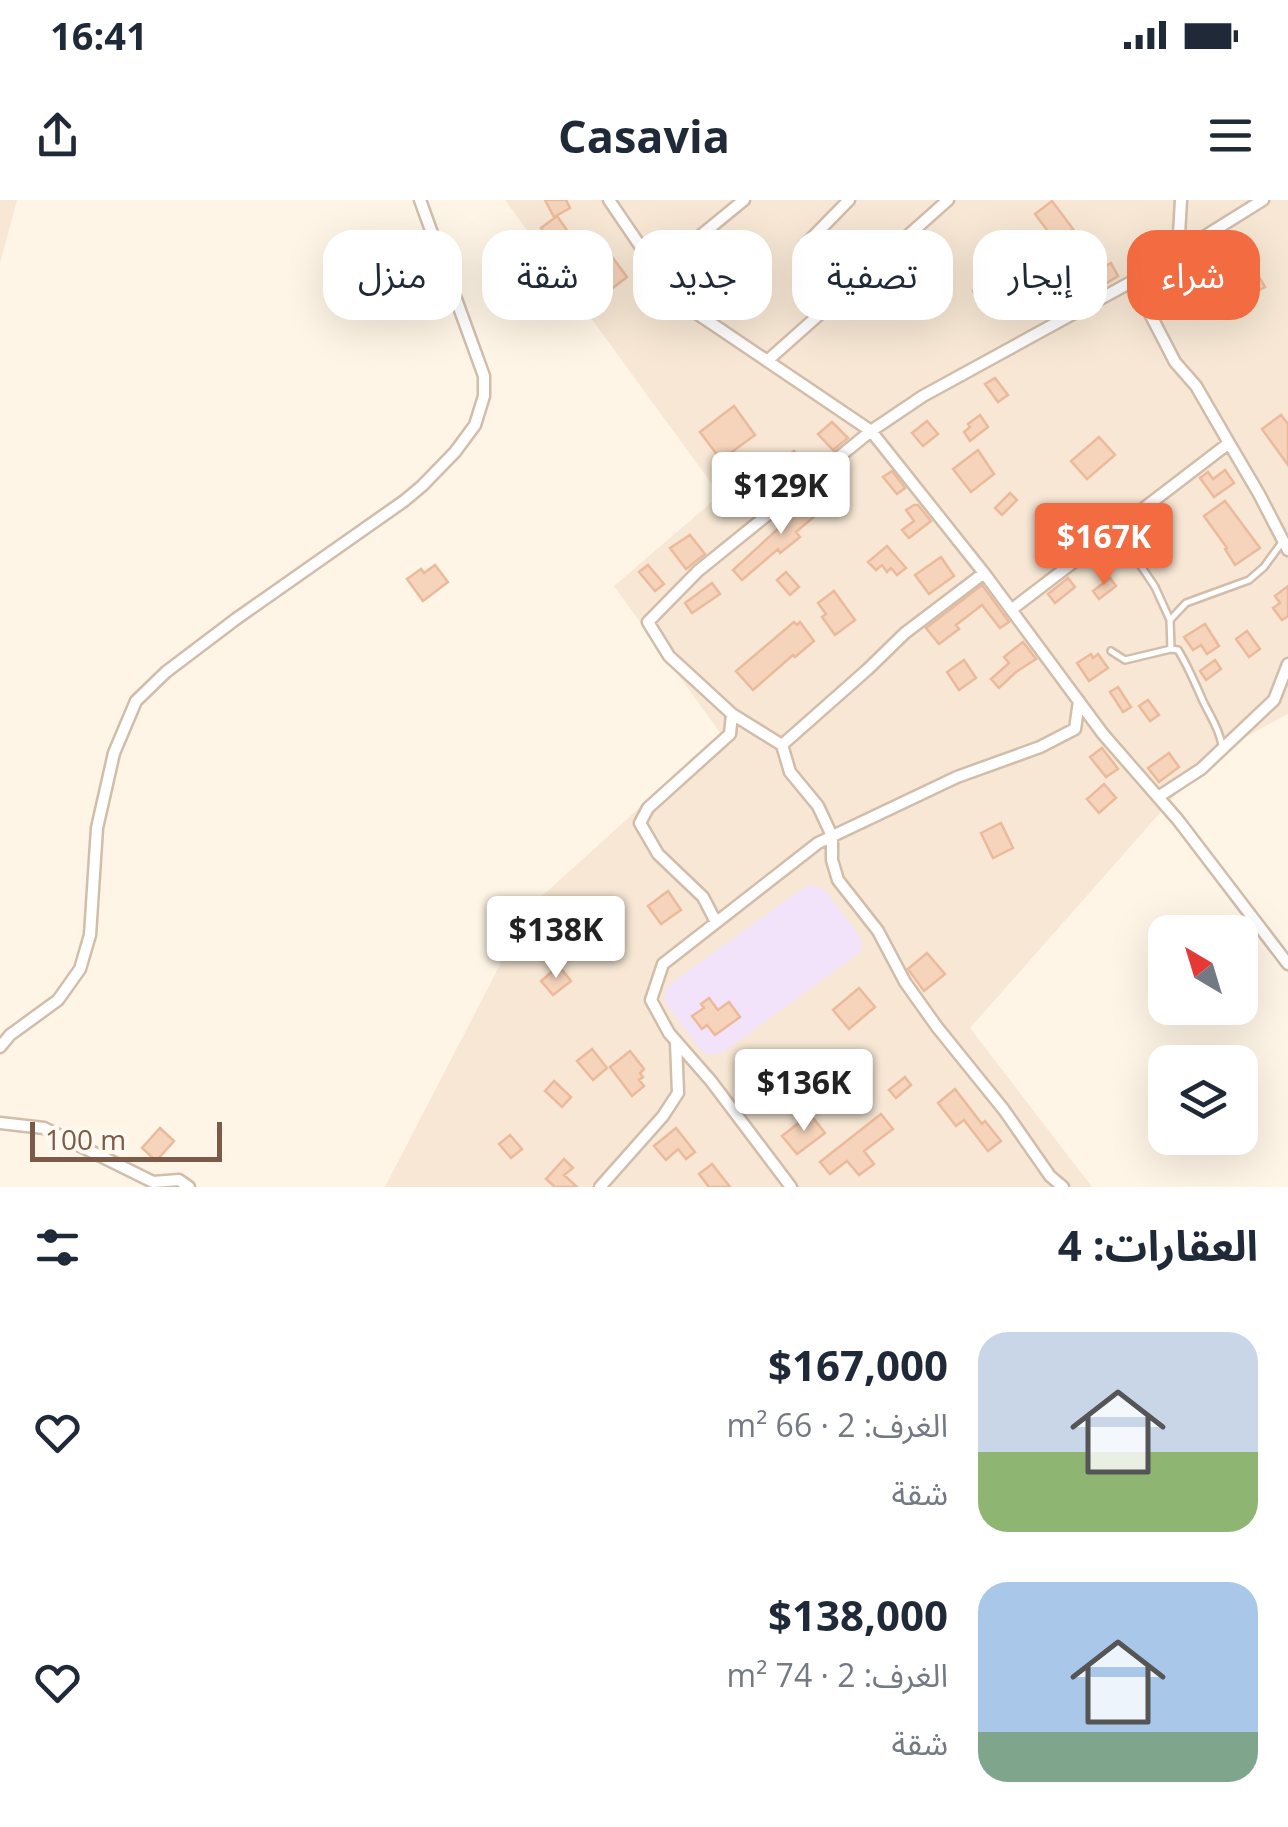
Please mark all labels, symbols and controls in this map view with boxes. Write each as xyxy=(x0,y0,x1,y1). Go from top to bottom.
text: 16:41 xyxy=(50,9,148,61)
text: Casavia xyxy=(558,105,730,166)
icon: share xyxy=(30,108,85,163)
icon: menu xyxy=(1203,108,1258,163)
chip: منزل xyxy=(323,230,462,320)
chip: شقة xyxy=(482,230,613,320)
chip: جديد xyxy=(633,230,772,320)
chip: تصفية xyxy=(792,230,953,320)
chip: إيجار xyxy=(973,230,1107,320)
chip: شراء xyxy=(1127,230,1260,320)
pin: $129K xyxy=(711,452,851,537)
text: $129K xyxy=(734,463,828,506)
pin: $167K xyxy=(1034,503,1174,588)
text: $167K xyxy=(1057,514,1151,557)
pin: $138K xyxy=(486,896,626,981)
text: $138K xyxy=(509,907,603,950)
north arrow xyxy=(1148,915,1258,1025)
map controls xyxy=(1148,915,1258,1155)
button: layers xyxy=(1148,1045,1258,1155)
pin: $136K xyxy=(734,1049,874,1134)
text: $136K xyxy=(757,1060,851,1103)
scale bar xyxy=(30,1117,222,1161)
text: 100 m xyxy=(45,1120,126,1158)
text: العقارات: 4 xyxy=(1058,1216,1258,1273)
icon: filters xyxy=(30,1220,85,1275)
text: $167,000 xyxy=(768,1336,948,1393)
icon: home xyxy=(1058,1372,1178,1492)
text: الغرف: 2 · 66 m² xyxy=(727,1403,948,1446)
icon: heart xyxy=(30,1405,85,1460)
text: شقة xyxy=(892,1471,948,1514)
text: $138,000 xyxy=(768,1586,948,1643)
icon: home xyxy=(1058,1622,1178,1742)
text: الغرف: 2 · 74 m² xyxy=(727,1653,948,1696)
icon: heart xyxy=(30,1655,85,1710)
text: شقة xyxy=(892,1721,948,1764)

